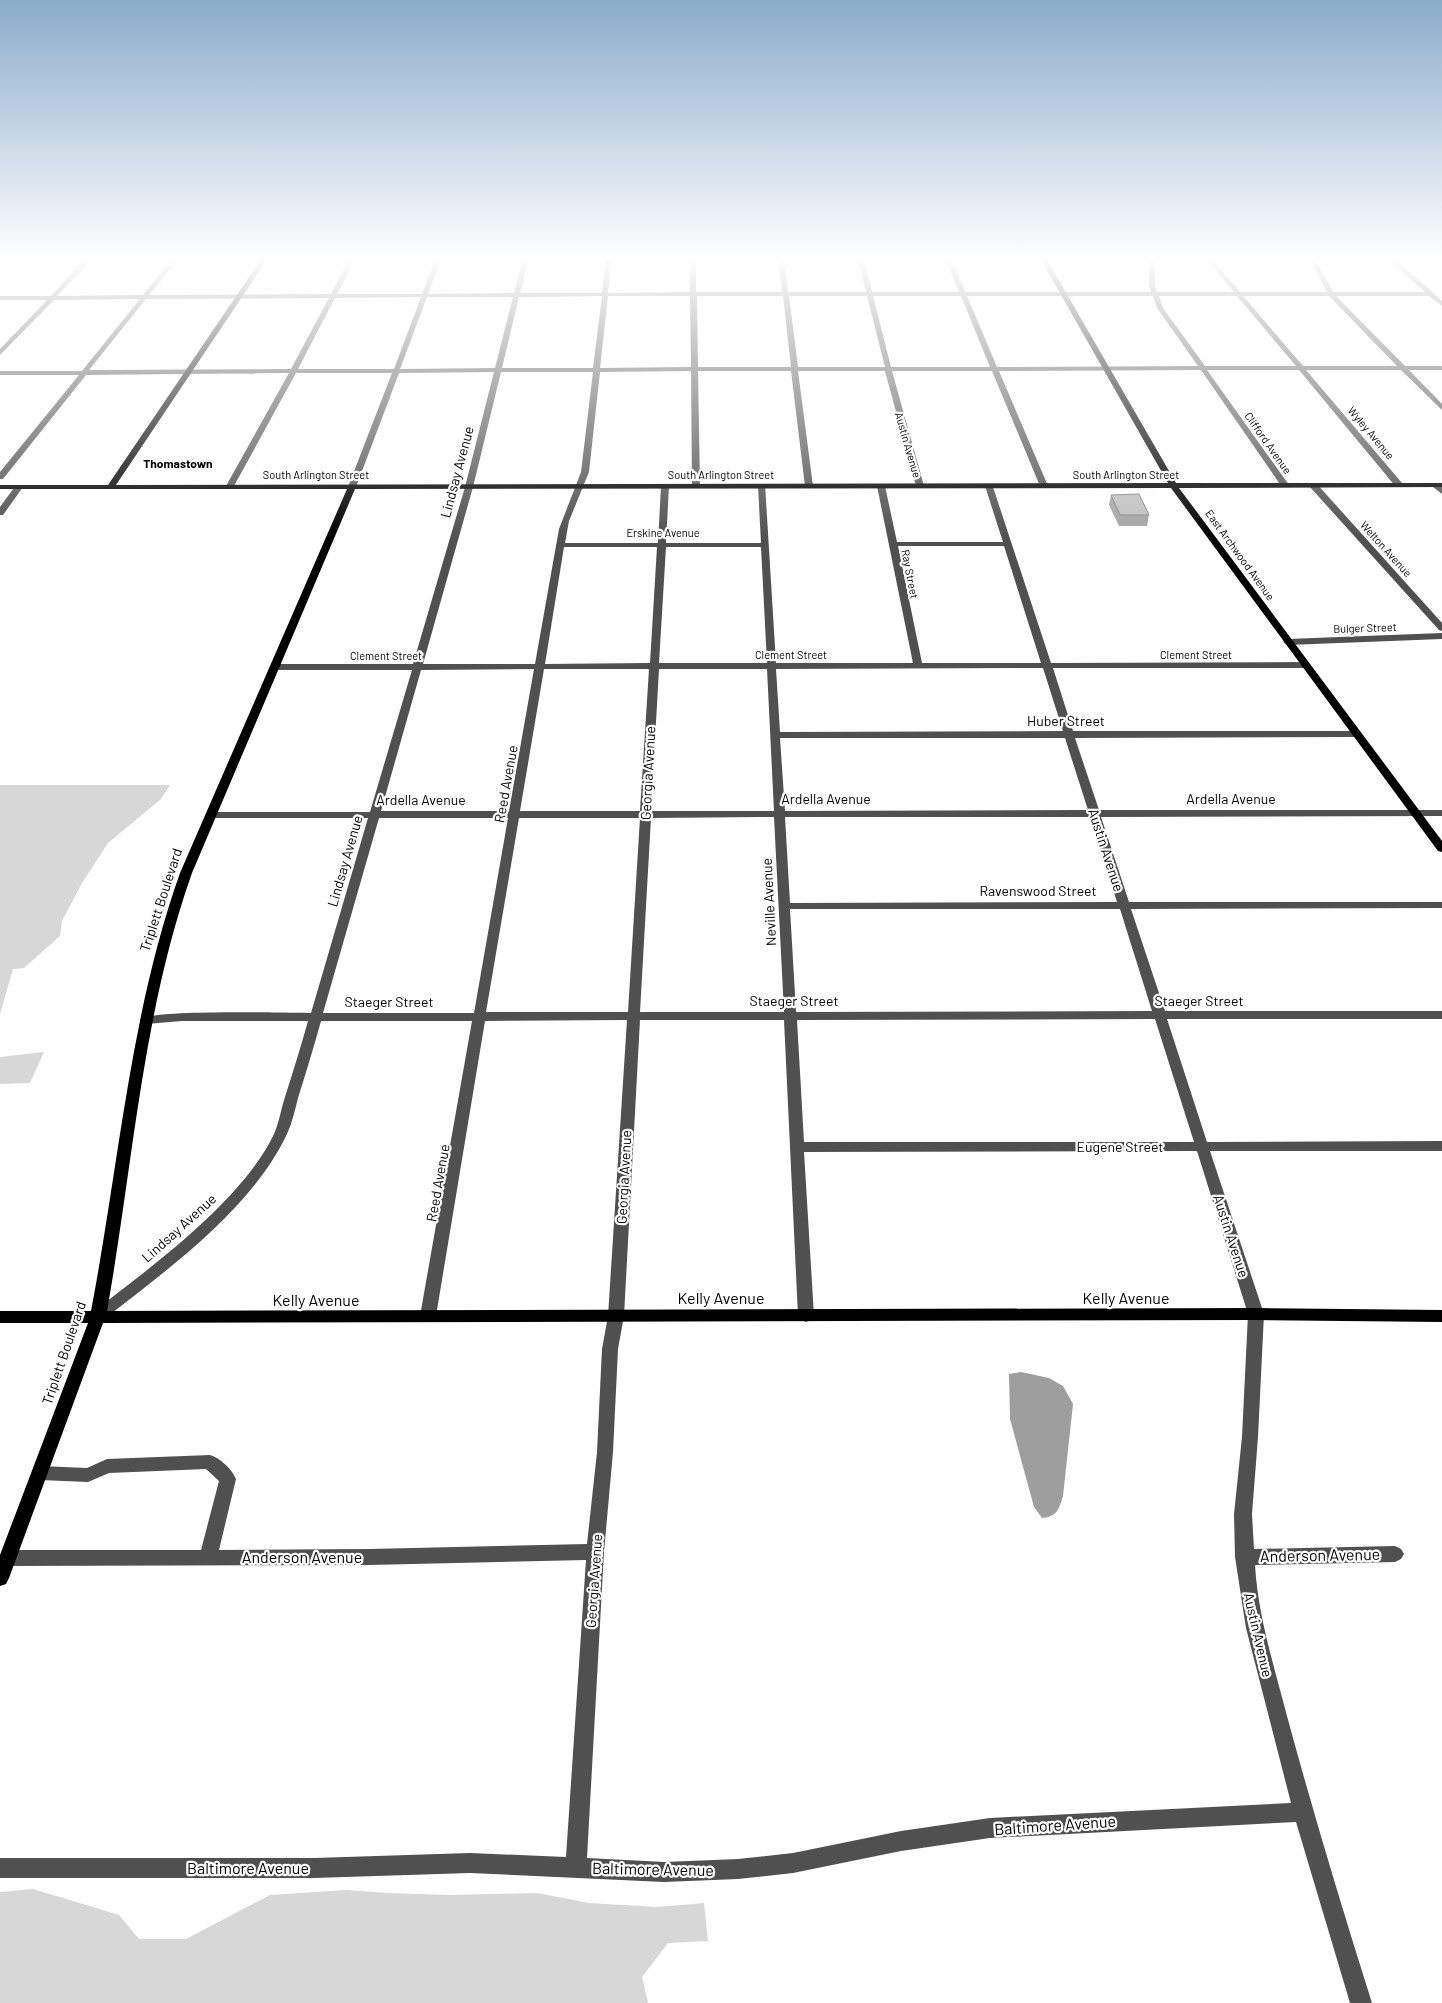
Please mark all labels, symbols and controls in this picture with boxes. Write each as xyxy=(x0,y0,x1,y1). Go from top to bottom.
street label: Wyley Avenue xyxy=(1345,404,1397,462)
street label: Clifford Avenue xyxy=(1242,409,1295,476)
street label: Austin Avenue xyxy=(893,411,924,479)
street label: Lindsay Avenue xyxy=(436,424,477,520)
district label: Thomastown xyxy=(143,456,213,470)
street label: South Arlington Street xyxy=(263,468,369,481)
street label: South Arlington Street xyxy=(668,468,774,481)
street label: South Arlington Street xyxy=(1073,468,1179,481)
street label: East Archwood Avenue xyxy=(1203,507,1278,603)
street label: Welton Avenue xyxy=(1358,518,1415,579)
street label: Erskine Avenue xyxy=(626,526,700,539)
street label: Ray Street xyxy=(899,548,922,599)
street label: Bulger Street xyxy=(1333,620,1397,635)
street label: Clement Street xyxy=(755,648,827,661)
street label: Clement Street xyxy=(1160,648,1232,661)
street label: Clement Street xyxy=(350,649,422,662)
street label: Huber Street xyxy=(1027,712,1105,729)
street label: Georgia Avenue xyxy=(637,726,658,820)
street label: Reed Avenue xyxy=(490,744,521,824)
street label: Ardella Avenue xyxy=(781,790,871,807)
street label: Ardella Avenue xyxy=(1186,790,1276,807)
street label: Ardella Avenue xyxy=(376,791,466,808)
street label: Austin Avenue xyxy=(1085,806,1128,893)
street label: Lindsay Avenue xyxy=(323,813,366,908)
street label: Triplett Boulevard xyxy=(136,846,185,954)
street label: Neville Avenue xyxy=(758,858,779,946)
street label: Ravenswood Street xyxy=(979,882,1097,899)
street label: Staeger Street xyxy=(750,992,838,1009)
street label: Staeger Street xyxy=(1155,992,1243,1009)
street label: Staeger Street xyxy=(345,993,433,1010)
street label: Georgia Avenue xyxy=(613,1130,634,1224)
street label: Eugene Street xyxy=(1077,1138,1163,1155)
street label: Reed Avenue xyxy=(422,1143,453,1223)
street label: Lindsay Avenue xyxy=(138,1190,219,1265)
street label: Austin Avenue xyxy=(1210,1192,1253,1279)
street label: Kelly Avenue xyxy=(678,1288,764,1307)
street label: Kelly Avenue xyxy=(1083,1288,1169,1307)
street label: Kelly Avenue xyxy=(273,1290,359,1309)
street label: Triplett Boulevard xyxy=(38,1299,89,1407)
street label: Georgia Avenue xyxy=(582,1533,605,1628)
street label: Anderson Avenue xyxy=(1260,1544,1380,1565)
street label: Anderson Avenue xyxy=(242,1547,362,1566)
street label: Austin Avenue xyxy=(1241,1591,1276,1679)
street label: Baltimore Avenue xyxy=(994,1811,1116,1838)
street label: Baltimore Avenue xyxy=(187,1858,309,1877)
street label: Baltimore Avenue xyxy=(592,1858,714,1879)

